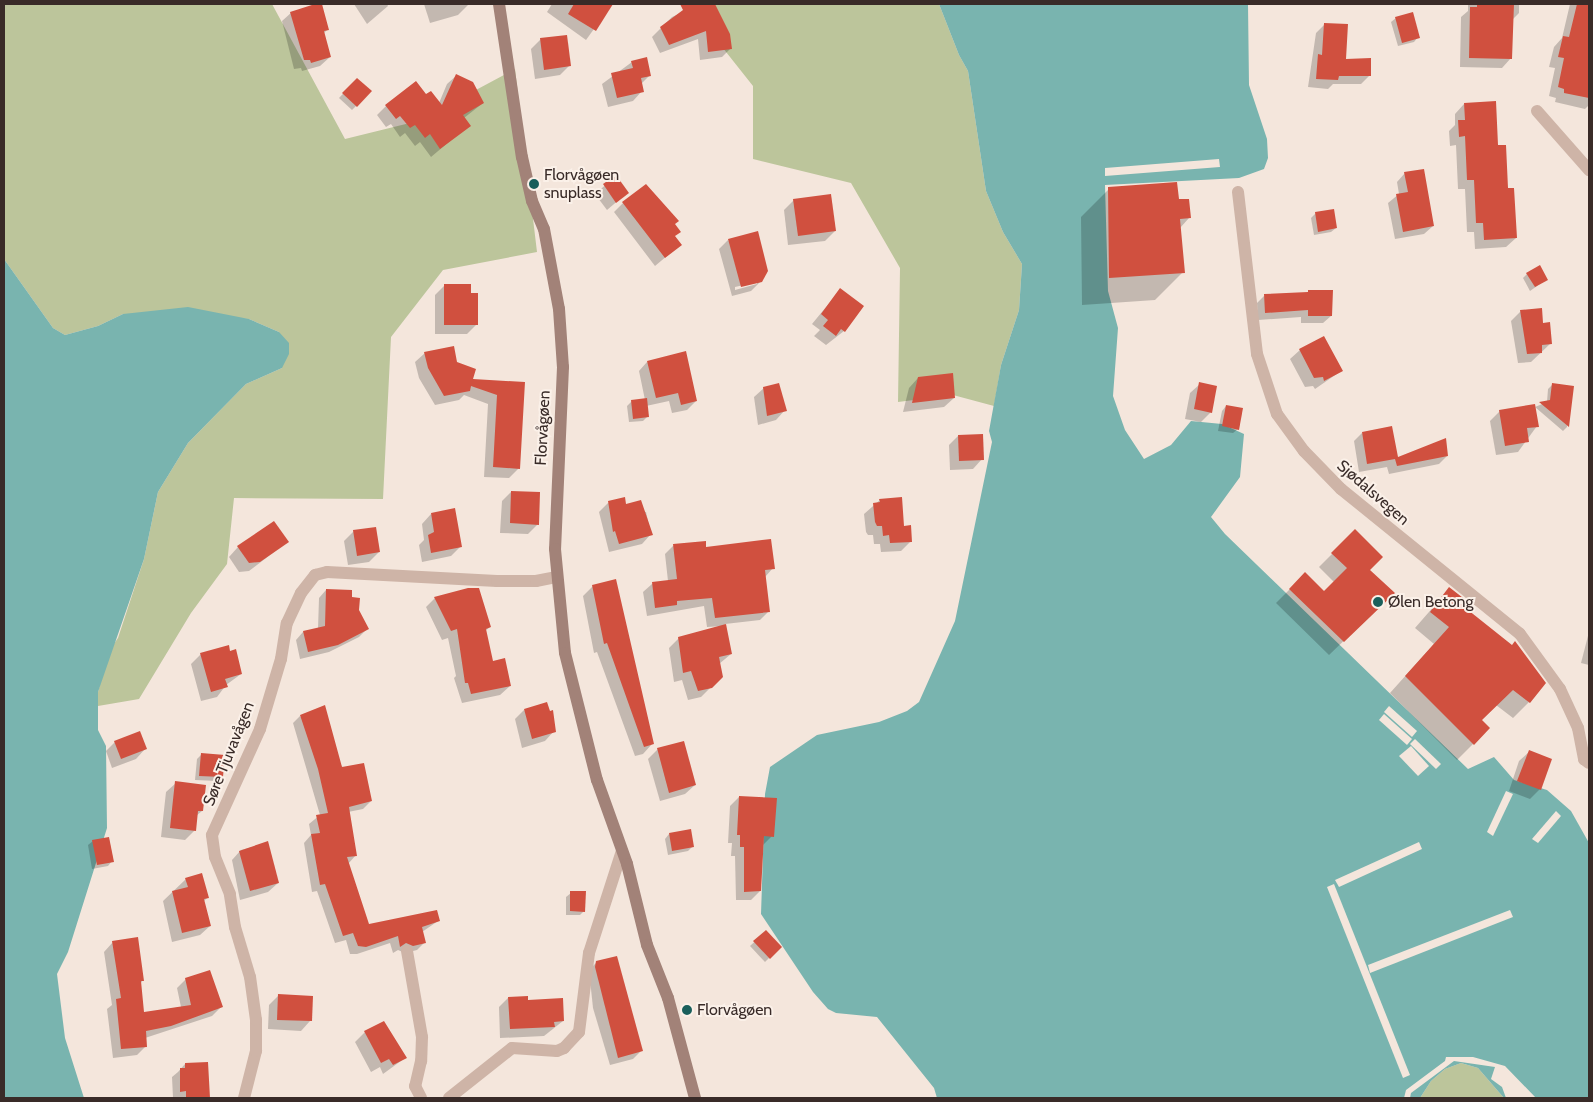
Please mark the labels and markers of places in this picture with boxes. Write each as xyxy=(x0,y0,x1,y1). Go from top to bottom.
place label: Florvågøen snuplass xyxy=(544,165,619,203)
marker: Florvågøen snuplass xyxy=(528,178,540,190)
place label: Ølen Betong xyxy=(1388,592,1473,612)
marker: Ølen Betong xyxy=(1372,596,1384,608)
place label: Florvågøen xyxy=(697,1000,772,1020)
marker: Florvågøen xyxy=(681,1004,693,1016)

